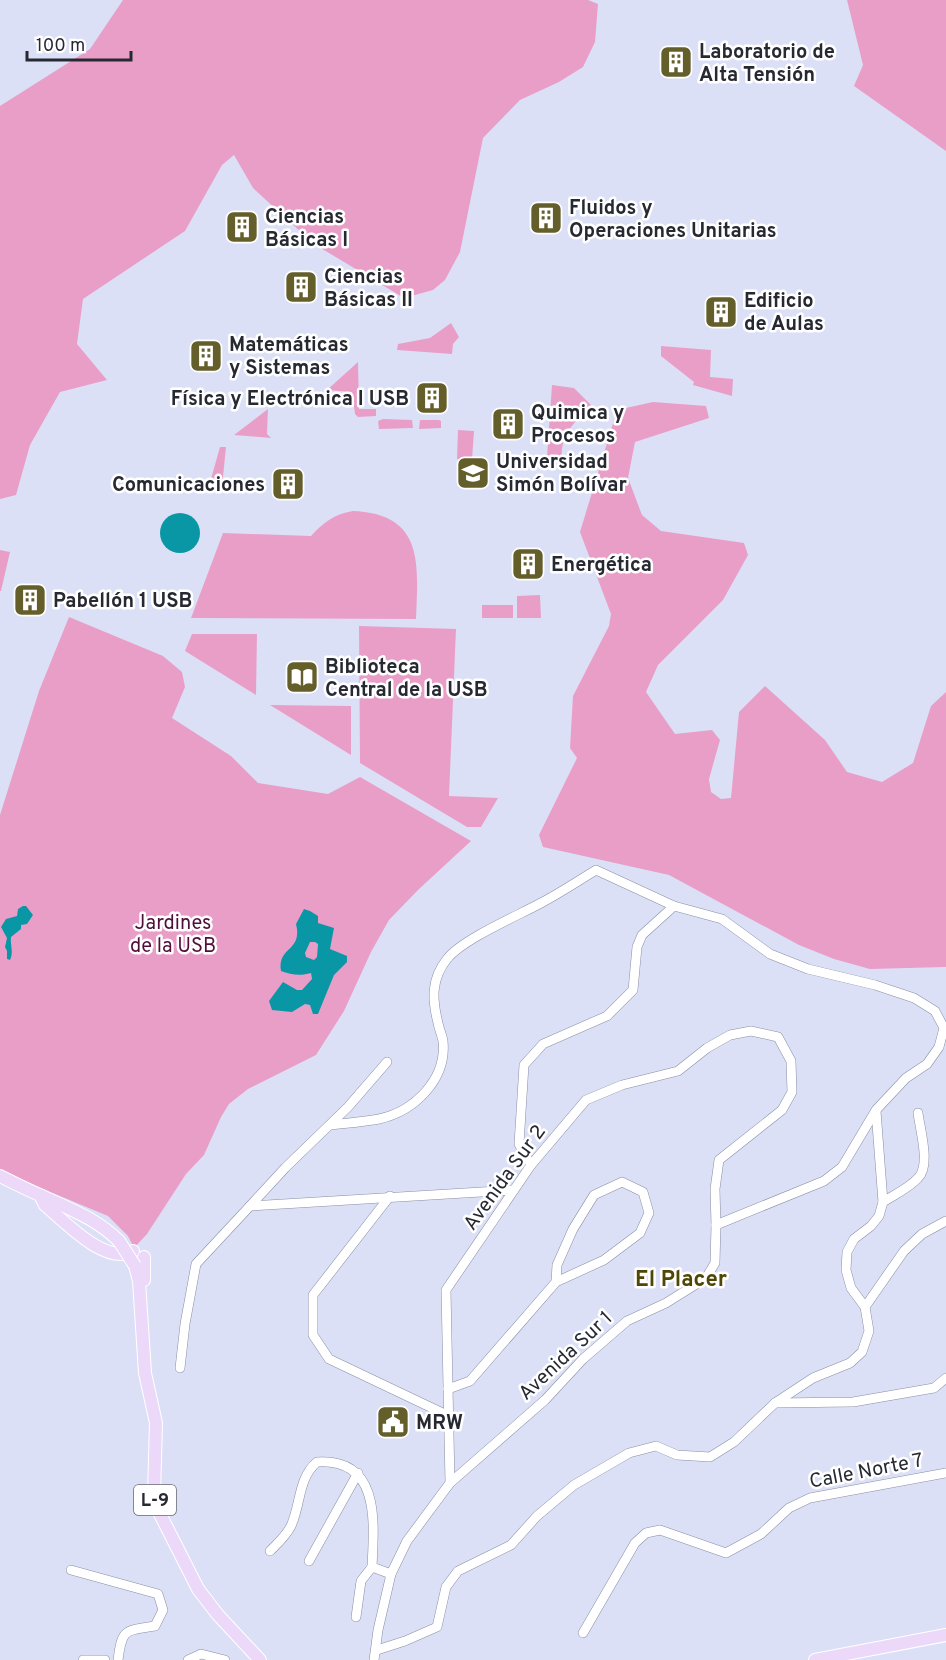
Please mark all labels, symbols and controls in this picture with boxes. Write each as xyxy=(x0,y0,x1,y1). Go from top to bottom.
scale bar xyxy=(27,24,130,62)
text: 100 m xyxy=(36,35,85,58)
place label: Laboratorio de Alta Tensión xyxy=(699,40,835,89)
building icon: Laboratorio de Alta Tensión xyxy=(658,44,694,80)
place label: Fluidos y Operaciones Unitarias xyxy=(569,196,777,245)
building icon: Fluidos y Operaciones Unitarias xyxy=(528,200,564,236)
place label: Ciencias Básicas I xyxy=(265,205,348,254)
building icon: Ciencias Básicas I xyxy=(224,209,260,245)
place label: Ciencias Básicas II xyxy=(324,265,413,314)
building icon: Ciencias Básicas II xyxy=(283,269,319,305)
place label: Edificio de Aulas xyxy=(744,289,824,338)
building icon: Edificio de Aulas xyxy=(703,294,739,330)
place label: Matemáticas y Sistemas xyxy=(229,333,349,382)
building icon: Matemáticas y Sistemas xyxy=(188,338,224,374)
building icon: Física y Electrónica I USB xyxy=(414,380,450,416)
place label: Física y Electrónica I USB xyxy=(171,387,409,413)
place label: Quimica y Procesos xyxy=(531,401,624,450)
building icon: Quimica y Procesos xyxy=(490,406,526,442)
place label: Universidad Simón Bolívar xyxy=(496,450,627,499)
school or university icon: Universidad Simón Bolívar xyxy=(455,455,491,491)
building icon: Comunicaciones xyxy=(270,466,306,502)
place label: Comunicaciones xyxy=(112,473,265,499)
building icon: Energética xyxy=(510,546,546,582)
place label: Energética xyxy=(551,553,652,579)
building icon: Pabellón 1 USB xyxy=(12,582,48,618)
place label: Pabellón 1 USB xyxy=(53,589,192,615)
place label: Biblioteca Central de la USB xyxy=(325,655,488,704)
library icon: Biblioteca Central de la USB xyxy=(284,659,320,695)
park label: Jardines de la USB xyxy=(130,911,216,960)
street label: Avenida Sur 2 xyxy=(458,1120,553,1236)
district label: El Placer xyxy=(635,1267,727,1294)
street label: Avenida Sur 1 xyxy=(514,1306,619,1407)
public building icon: MRW xyxy=(375,1404,411,1440)
place label: MRW xyxy=(416,1411,463,1437)
street label: Calle Norte 7 xyxy=(807,1448,925,1496)
road number: L-9 xyxy=(134,1485,176,1515)

